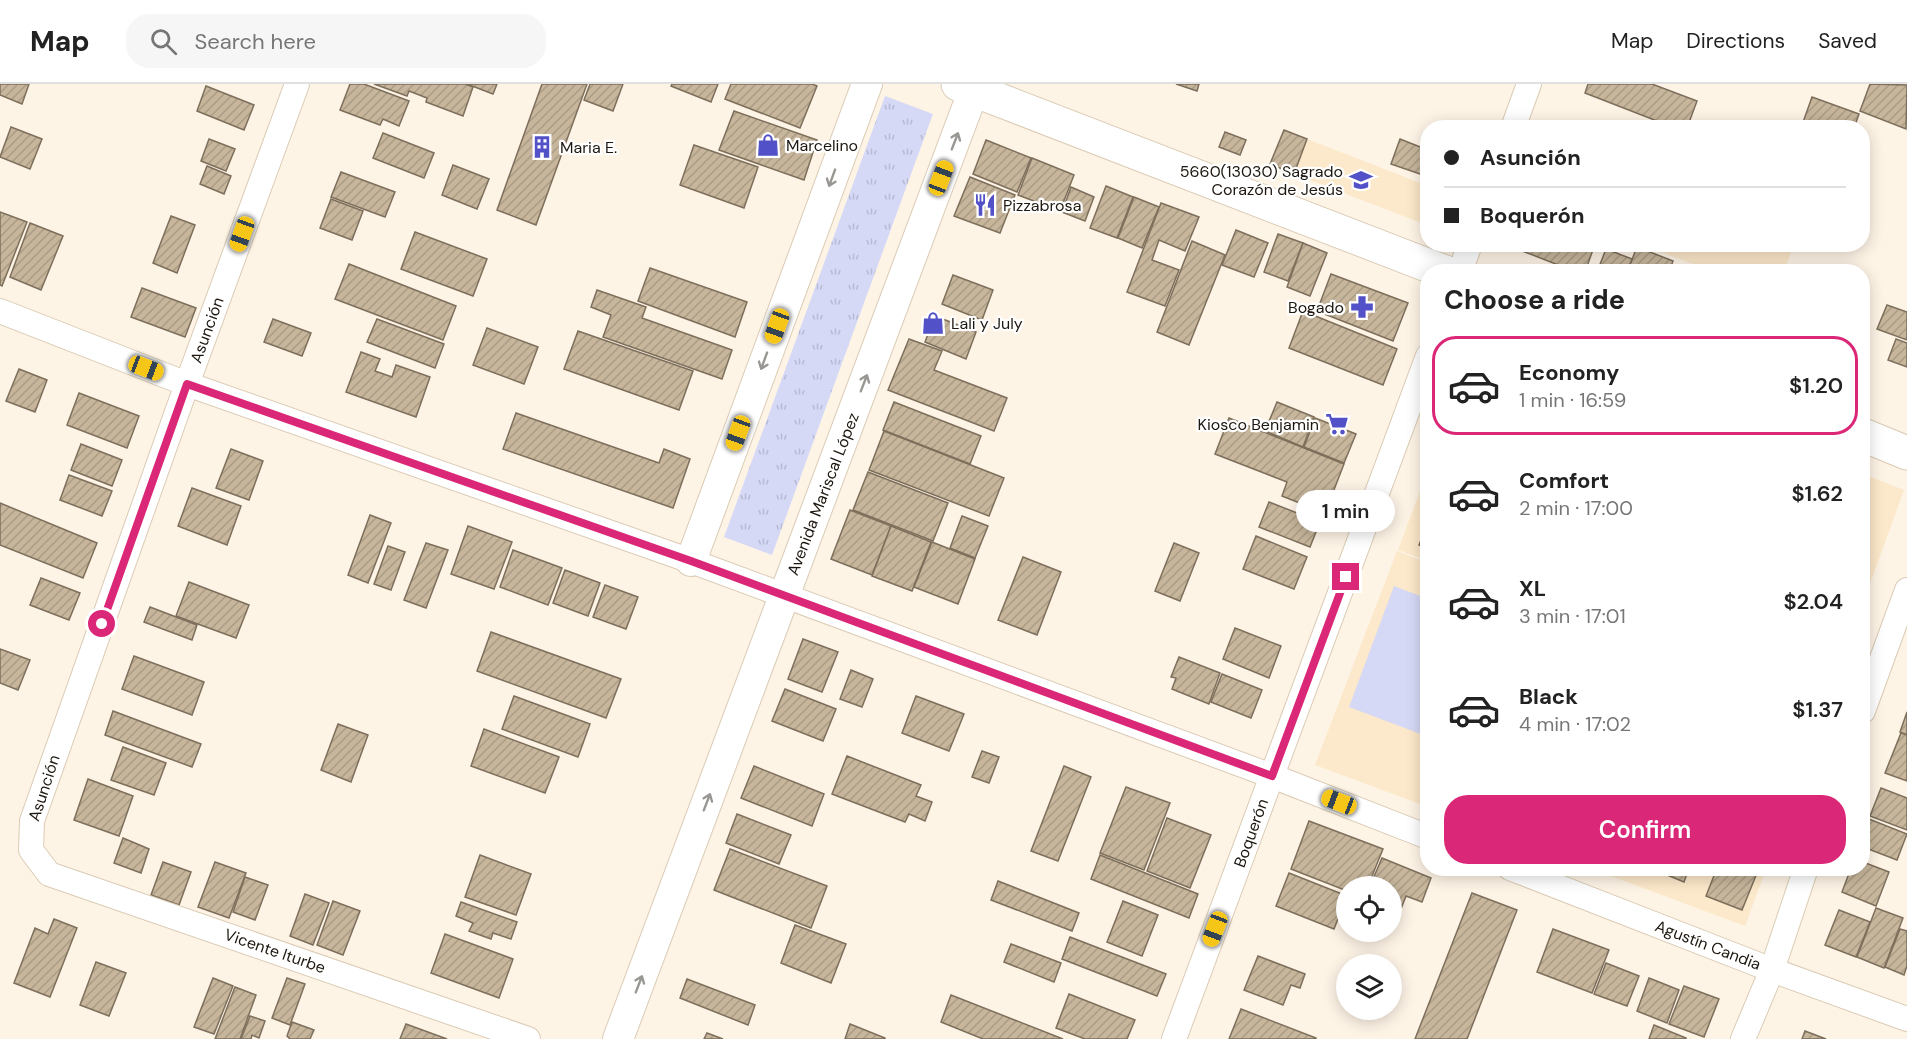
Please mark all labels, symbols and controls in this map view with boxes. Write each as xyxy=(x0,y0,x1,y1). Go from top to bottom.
search box xyxy=(126,14,546,68)
text: Map xyxy=(30,23,90,60)
icon: search xyxy=(147,25,180,58)
text: Search here xyxy=(195,27,316,56)
text: Map xyxy=(1611,27,1653,55)
text: Directions xyxy=(1686,27,1785,55)
text: Saved xyxy=(1818,27,1877,55)
shop icon: Marcelino xyxy=(755,132,781,158)
one-way arrow xyxy=(950,133,961,151)
building icon: Maria E. xyxy=(529,134,555,160)
place label: Marcelino xyxy=(786,135,858,156)
place label: Maria E. xyxy=(560,137,617,158)
text: Asunción xyxy=(1480,143,1581,172)
car xyxy=(926,158,956,198)
place label: 5660(13030) Sagrado Corazón de Jesús xyxy=(1180,161,1343,200)
school or university icon: 5660(13030) Sagrado Corazón de Jesús xyxy=(1348,167,1374,193)
one-way arrow xyxy=(825,168,836,187)
restaurant icon: Pizzabrosa xyxy=(972,192,998,218)
place label: Pizzabrosa xyxy=(1003,195,1081,216)
text: Boquerón xyxy=(1480,201,1584,230)
car xyxy=(227,214,257,254)
text: Choose a ride xyxy=(1444,282,1625,317)
street label: Asunción xyxy=(185,294,229,366)
pharmacy icon: Bogado xyxy=(1349,294,1375,320)
place label: Bogado xyxy=(1288,297,1344,318)
car xyxy=(762,306,792,346)
shop icon: Lali y July xyxy=(920,310,946,336)
place label: Lali y July xyxy=(951,313,1023,334)
one-way arrow xyxy=(758,351,769,370)
car xyxy=(126,353,166,383)
text: Economy xyxy=(1519,358,1619,387)
icon: car xyxy=(1447,359,1501,413)
text: $1.20 xyxy=(1789,371,1843,400)
one-way arrow xyxy=(859,374,870,393)
text: 1 min · 16:59 xyxy=(1519,387,1626,413)
street label: Avenida Mariscal López xyxy=(782,410,864,578)
supermarket icon: Kiosco Benjamin xyxy=(1324,411,1350,437)
car xyxy=(723,413,753,453)
place label: Kiosco Benjamin xyxy=(1198,414,1319,435)
text: Comfort xyxy=(1519,466,1609,495)
icon: car xyxy=(1447,467,1501,521)
text: $1.62 xyxy=(1791,479,1843,508)
callout: 1 min xyxy=(1296,490,1396,532)
text: 2 min · 17:00 xyxy=(1519,495,1633,521)
text: 1 min xyxy=(1322,498,1369,524)
route end xyxy=(1332,563,1359,590)
text: XL xyxy=(1519,574,1546,603)
icon: car xyxy=(1447,575,1501,629)
text: $2.04 xyxy=(1783,587,1843,616)
text: 3 min · 17:01 xyxy=(1519,603,1626,629)
route start xyxy=(88,610,115,637)
text: Black xyxy=(1519,682,1578,711)
icon: car xyxy=(1447,683,1501,737)
text: $1.37 xyxy=(1792,695,1843,724)
text: 4 min · 17:02 xyxy=(1519,711,1631,737)
street label: Asunción xyxy=(23,752,65,824)
car xyxy=(1319,787,1359,817)
one-way arrow xyxy=(703,793,714,811)
button: Confirm xyxy=(1444,795,1846,864)
street label: Boquerón xyxy=(1229,796,1273,870)
map controls xyxy=(1336,876,1402,1020)
button: locate xyxy=(1336,876,1402,942)
car xyxy=(1200,909,1230,949)
street label: Agustín Candia xyxy=(1652,915,1764,975)
street label: Vicente Iturbe xyxy=(222,924,328,978)
button: layers xyxy=(1336,954,1402,1020)
one-way arrow xyxy=(634,975,645,994)

